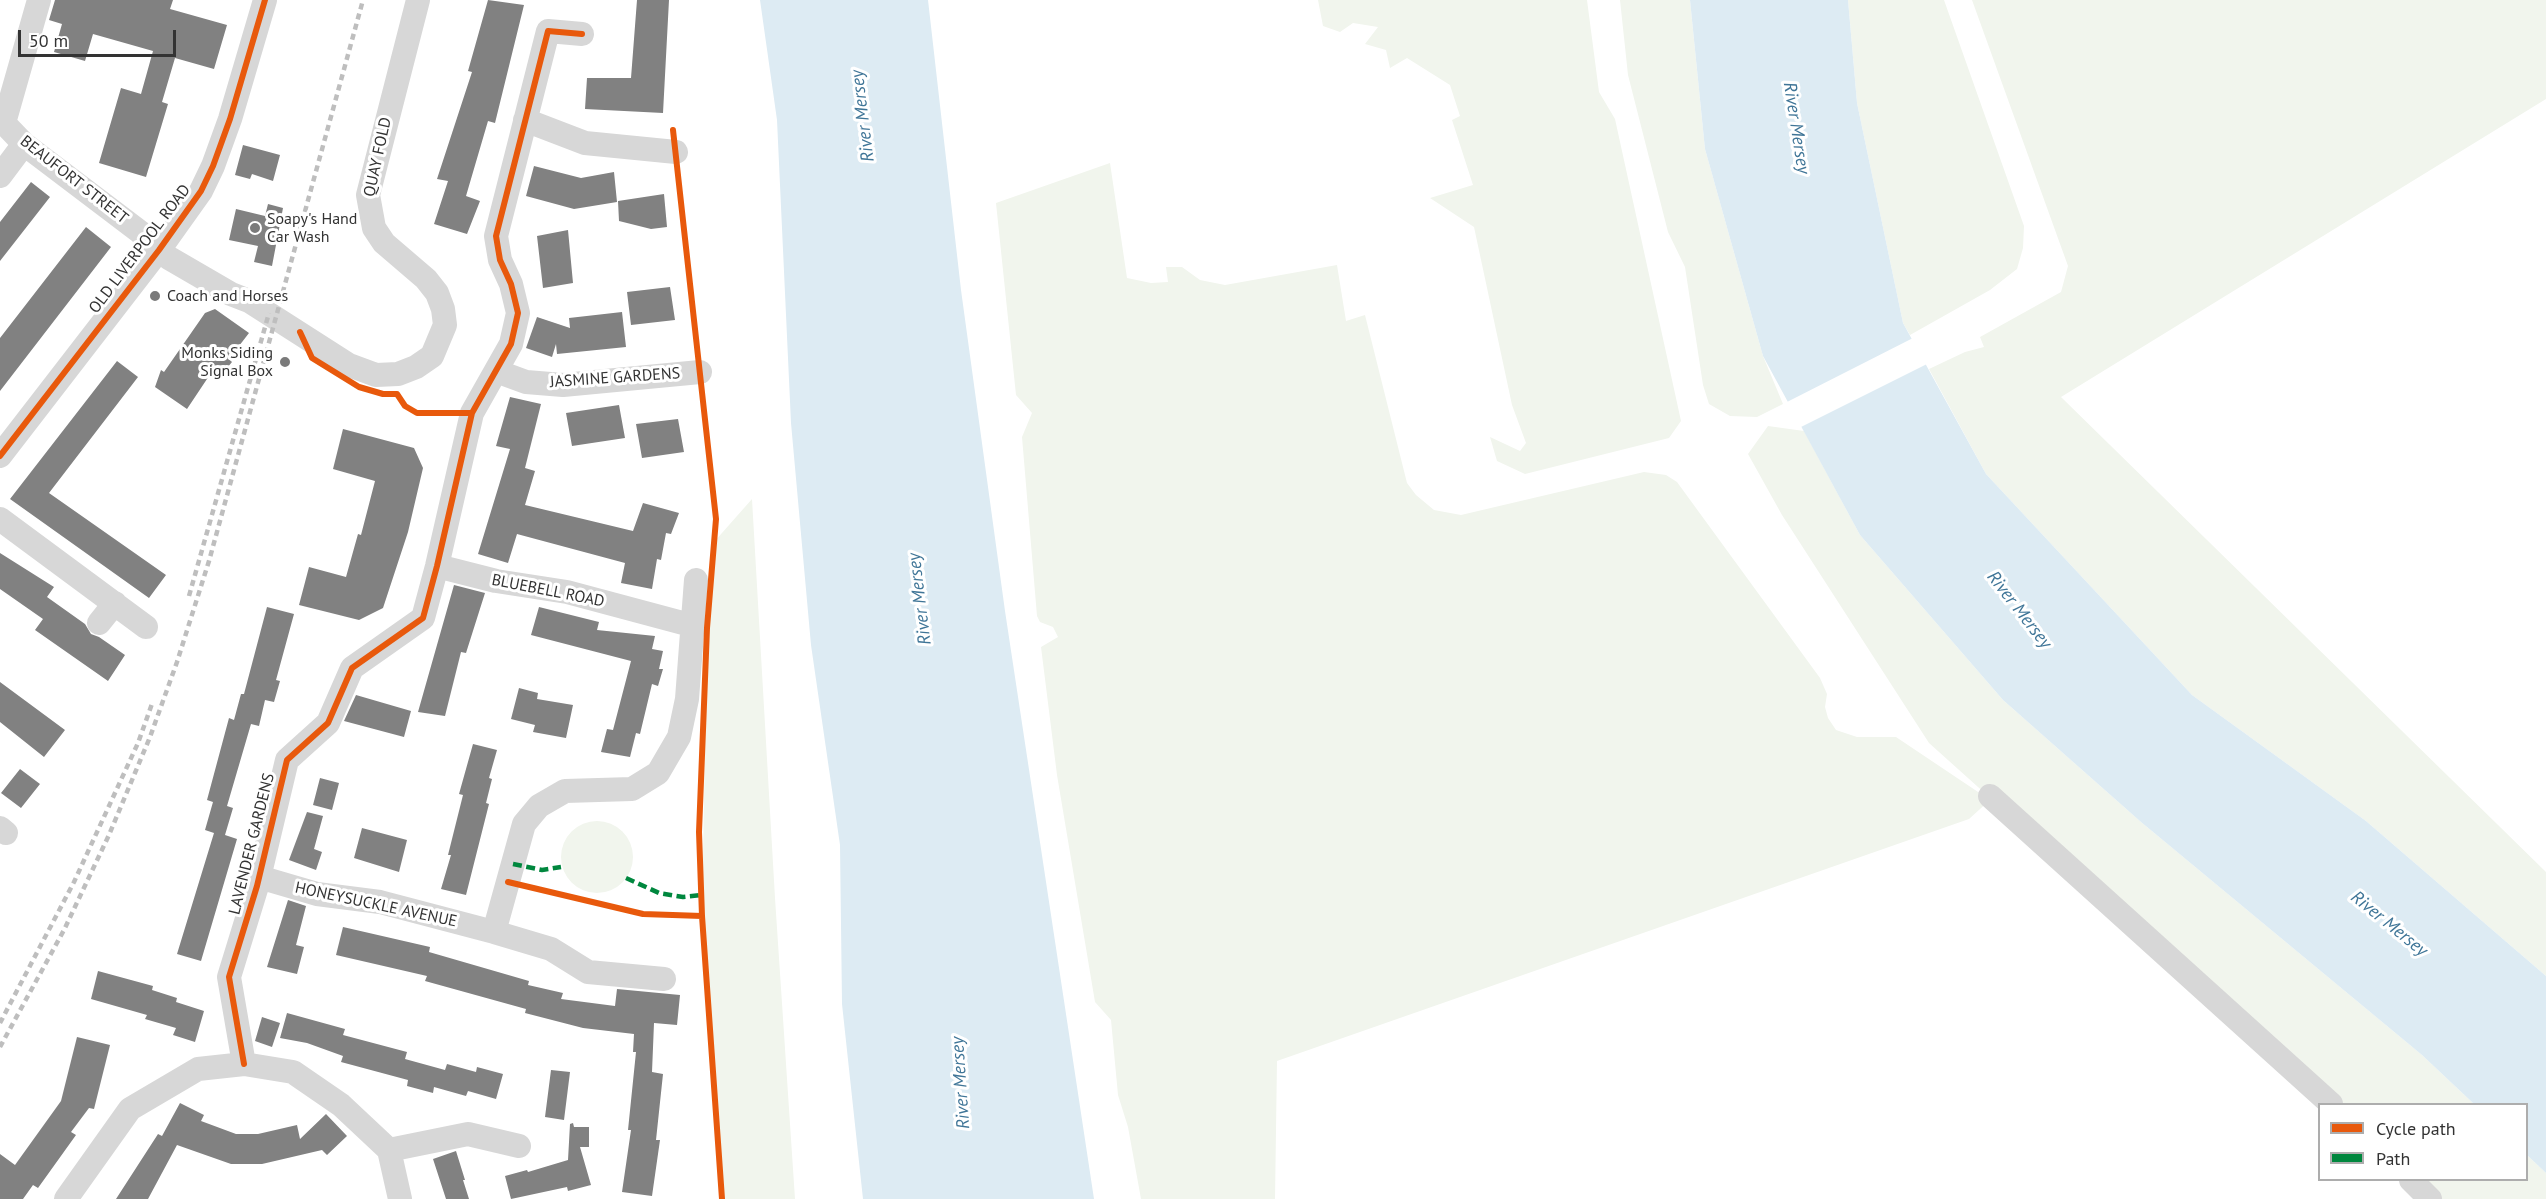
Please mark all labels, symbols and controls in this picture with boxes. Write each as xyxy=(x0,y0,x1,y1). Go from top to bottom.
scale bar xyxy=(21,18,178,56)
text: 50 m xyxy=(29,29,68,52)
water label: River Mersey xyxy=(847,69,879,163)
water label: River Mersey xyxy=(1778,81,1814,175)
street label: QUAY FOLD xyxy=(360,115,396,199)
street label: BEAUFORT STREET xyxy=(16,132,132,228)
street label: OLD LIVERPOOL ROAD xyxy=(85,181,195,317)
place label: Soapy's Hand Car Wash xyxy=(267,209,357,247)
marker: Soapy's Hand Car Wash xyxy=(248,221,262,235)
place label: Coach and Horses xyxy=(167,286,288,306)
marker: Coach and Horses xyxy=(148,289,162,303)
place label: Monks Siding Signal Box xyxy=(181,343,273,381)
marker: Monks Siding Signal Box xyxy=(278,355,292,369)
street label: JASMINE GARDENS xyxy=(549,364,681,392)
water label: River Mersey xyxy=(904,552,936,646)
water label: River Mersey xyxy=(1982,567,2056,653)
street label: BLUEBELL ROAD xyxy=(490,571,606,611)
street label: LAVENDER GARDENS xyxy=(225,771,279,917)
street label: HONEYSUCKLE AVENUE xyxy=(293,878,459,932)
water label: River Mersey xyxy=(2346,886,2432,962)
water label: River Mersey xyxy=(947,1036,975,1130)
legend xyxy=(2318,1103,2528,1181)
text: Cycle path xyxy=(2376,1117,2456,1140)
text: Path xyxy=(2376,1147,2410,1170)

